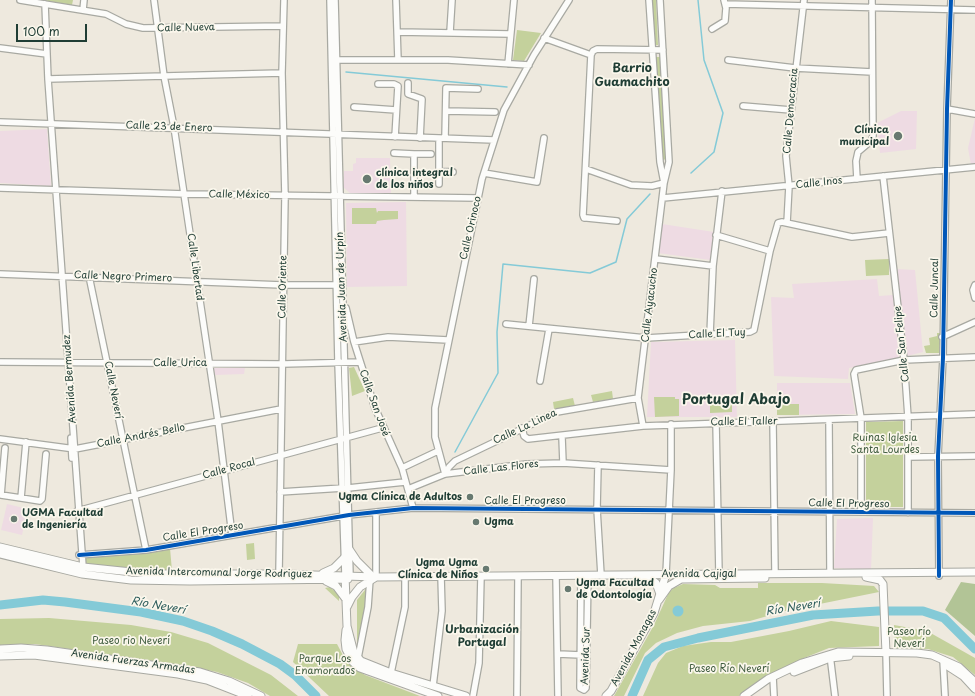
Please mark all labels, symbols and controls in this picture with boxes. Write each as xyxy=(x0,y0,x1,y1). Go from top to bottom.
scale bar xyxy=(18,16,89,42)
street label: Calle Nueva xyxy=(157,21,215,35)
text: 100 m xyxy=(23,22,60,40)
district label: Barrio Guamachito xyxy=(594,62,670,90)
street label: Calle Democracia xyxy=(781,68,801,154)
street label: Calle 23 de Enero xyxy=(125,119,213,135)
place label: Clínica municipal xyxy=(839,124,889,148)
marker: Clínica municipal xyxy=(892,130,904,142)
place label: clínica integral de los niños xyxy=(376,167,453,190)
marker: clínica integral de los niños xyxy=(361,173,373,185)
street label: Calle Inos xyxy=(795,175,843,191)
street label: Calle México xyxy=(208,188,270,202)
street label: Calle Orinoco xyxy=(458,195,484,261)
street label: Avenida Juan de Urpín xyxy=(334,232,350,342)
street label: Calle Libertad xyxy=(184,233,206,301)
street label: Calle Oriente xyxy=(276,255,290,319)
street label: Calle Juncal xyxy=(928,258,942,318)
street label: Calle Ayacucho xyxy=(639,267,661,343)
street label: Calle Negro Primero xyxy=(74,269,172,285)
street label: Calle San Felipe xyxy=(892,305,912,383)
street label: Calle El Tuy xyxy=(688,327,746,341)
street label: Avenida Bermudez xyxy=(61,334,79,424)
street label: Calle Urica xyxy=(153,357,207,369)
street label: Calle Neverí xyxy=(102,360,124,420)
street label: Calle San José xyxy=(356,368,392,438)
district label: Portugal Abajo xyxy=(682,392,790,408)
street label: Calle La Linea xyxy=(491,407,559,447)
street label: Calle El Taller xyxy=(710,415,778,429)
street label: Calle Andrés Bello xyxy=(96,422,186,450)
park label: Ruinas Iglesia Santa Lourdes xyxy=(851,432,919,456)
street label: Calle Rocal xyxy=(201,456,257,482)
street label: Calle Las Flores xyxy=(463,458,539,478)
place label: Ugma Clínica de Adultos xyxy=(338,491,462,503)
marker: Ugma Clínica de Adultos xyxy=(465,492,475,502)
street label: Calle El Progreso xyxy=(484,495,566,507)
street label: Calle El Progreso xyxy=(808,497,890,511)
place label: UGMA Facultad de Ingeniería xyxy=(22,507,103,530)
marker: UGMA Facultad de Ingeniería xyxy=(9,514,19,524)
place label: Ugma xyxy=(484,516,514,528)
marker: Ugma xyxy=(471,517,481,527)
street label: Calle El Progreso xyxy=(162,520,244,544)
place label: Ugma Ugma Clínica de Niños xyxy=(398,557,478,580)
marker: Ugma Ugma Clínica de Niños xyxy=(481,564,491,574)
street label: Avenida Intercomunal Jorge Rodriguez xyxy=(126,565,312,581)
street label: Avenida Cajigal xyxy=(661,568,737,580)
place label: Ugma Facultad de Odontología xyxy=(576,577,654,600)
marker: Ugma Facultad de Odontología xyxy=(563,584,573,594)
water label: Río Neverí xyxy=(130,595,186,617)
water label: Río Neverí xyxy=(765,597,821,619)
street label: Avenida Monagas xyxy=(609,608,659,688)
district label: Urbanización Portugal xyxy=(445,623,519,649)
park label: Paseo río Neverí xyxy=(887,626,931,650)
street label: Avenida Sur xyxy=(579,627,593,685)
park label: Paseo rio Neverí xyxy=(92,635,170,647)
street label: Avenida Fuerzas Armadas xyxy=(70,647,196,677)
park label: Parque Los Enamorados xyxy=(295,653,355,676)
park label: Paseo Río Neverí xyxy=(689,663,769,675)

